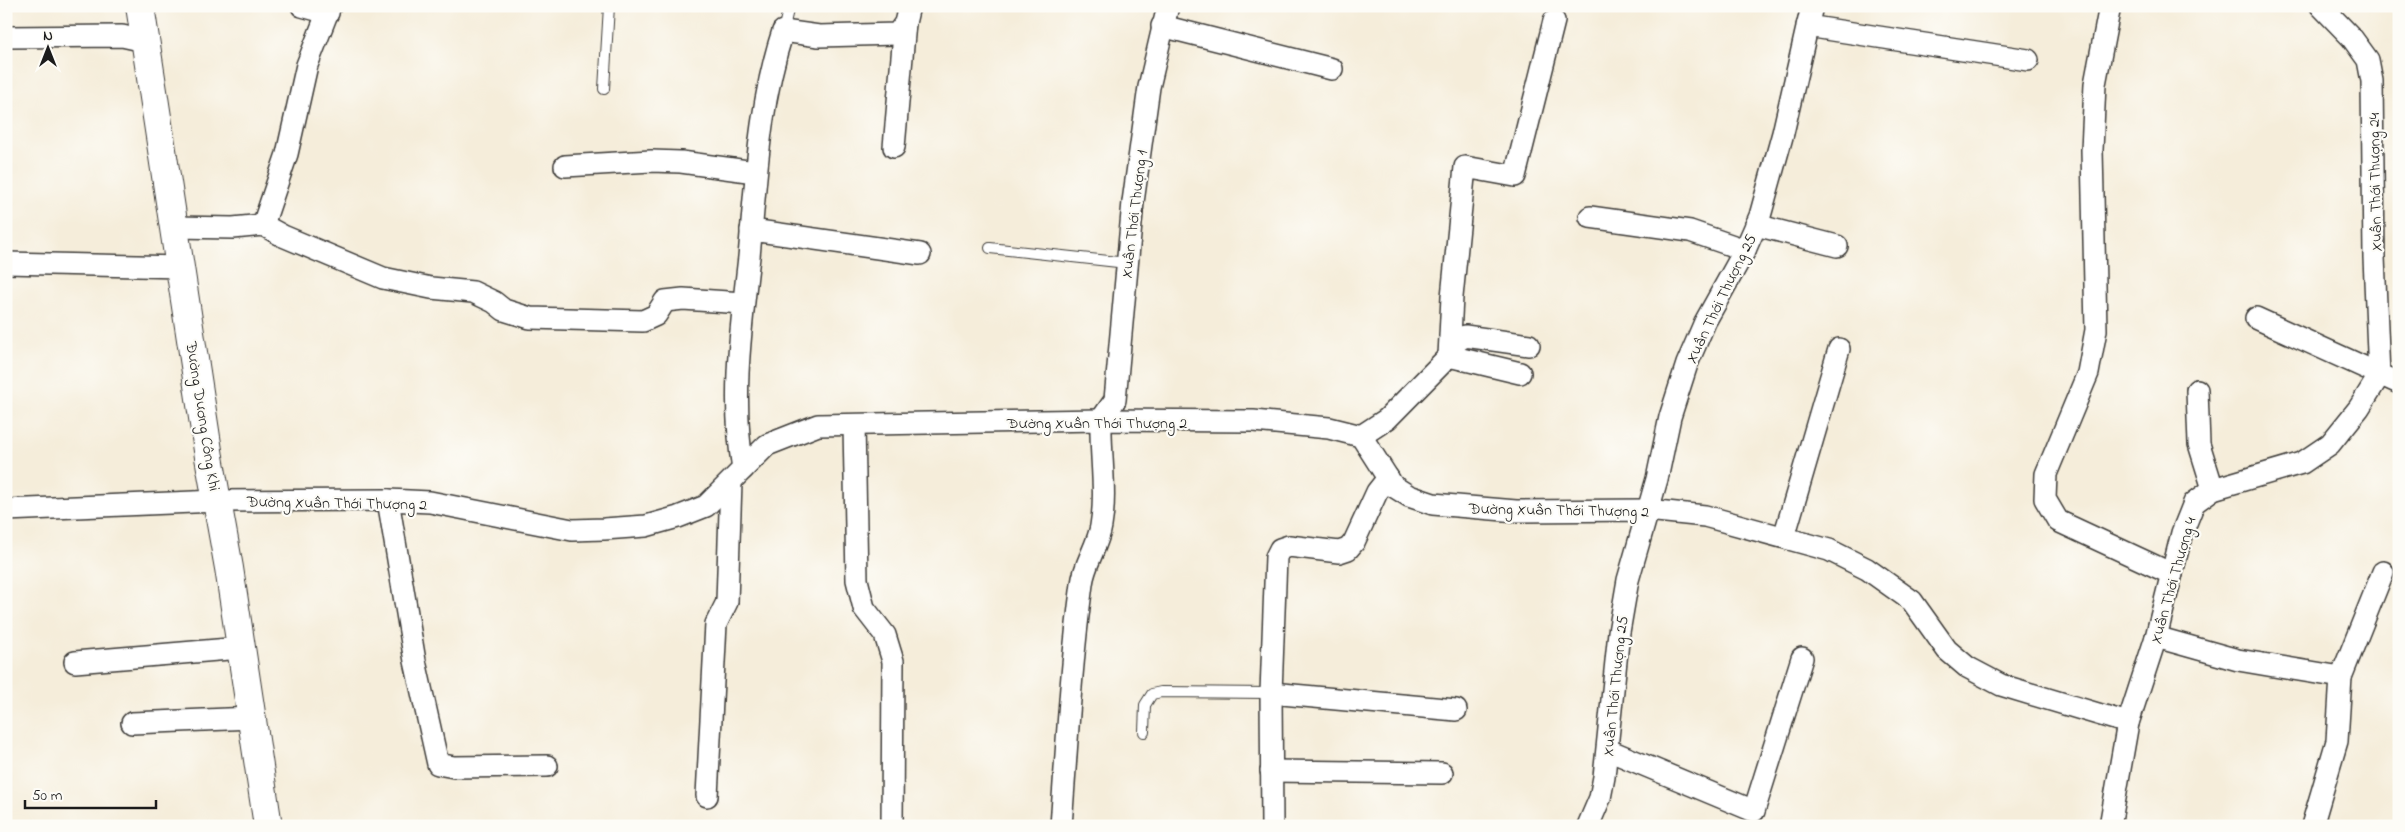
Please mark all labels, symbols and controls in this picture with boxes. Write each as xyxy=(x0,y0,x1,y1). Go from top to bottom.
north arrow xyxy=(22,22,72,72)
text: N xyxy=(43,26,53,47)
street label: Xuân Thới Thượng 24 xyxy=(2363,112,2389,251)
street label: Xuân Thới Thượng 1 xyxy=(1115,149,1155,280)
street label: Xuân Thới Thượng 25 xyxy=(1680,230,1764,368)
street label: Đường Dương Công Khi xyxy=(178,339,226,493)
street label: Đường Xuân Thới Thượng 2 xyxy=(1006,412,1187,436)
street label: Đường Xuân Thới Thượng 2 xyxy=(246,490,427,518)
street label: Đường Xuân Thới Thượng 2 xyxy=(1468,497,1649,525)
street label: Xuân Thới Thượng 4 xyxy=(2144,514,2204,647)
street label: Xuân Thới Thượng 25 xyxy=(1597,615,1635,758)
scale bar xyxy=(25,777,156,809)
text: 50 m xyxy=(32,785,63,807)

